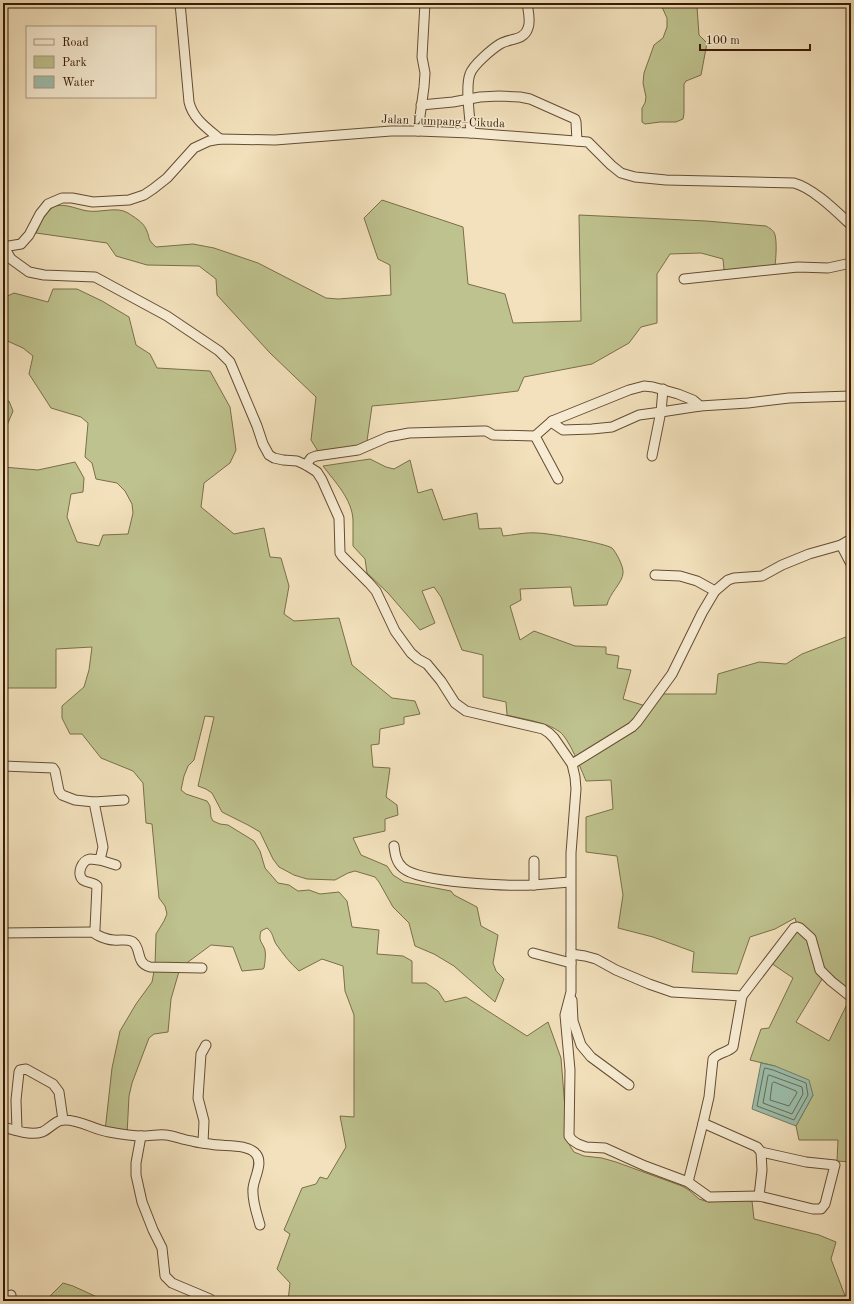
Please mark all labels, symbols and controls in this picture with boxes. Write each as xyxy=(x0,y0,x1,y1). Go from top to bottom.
legend xyxy=(26,26,156,98)
scale bar xyxy=(700,26,810,52)
text: 100 m xyxy=(706,35,740,47)
text: Road xyxy=(62,37,89,49)
text: Park xyxy=(62,57,87,69)
text: Water xyxy=(62,77,95,89)
street label: Jalan Lumpang–Cikuda xyxy=(381,114,505,130)

